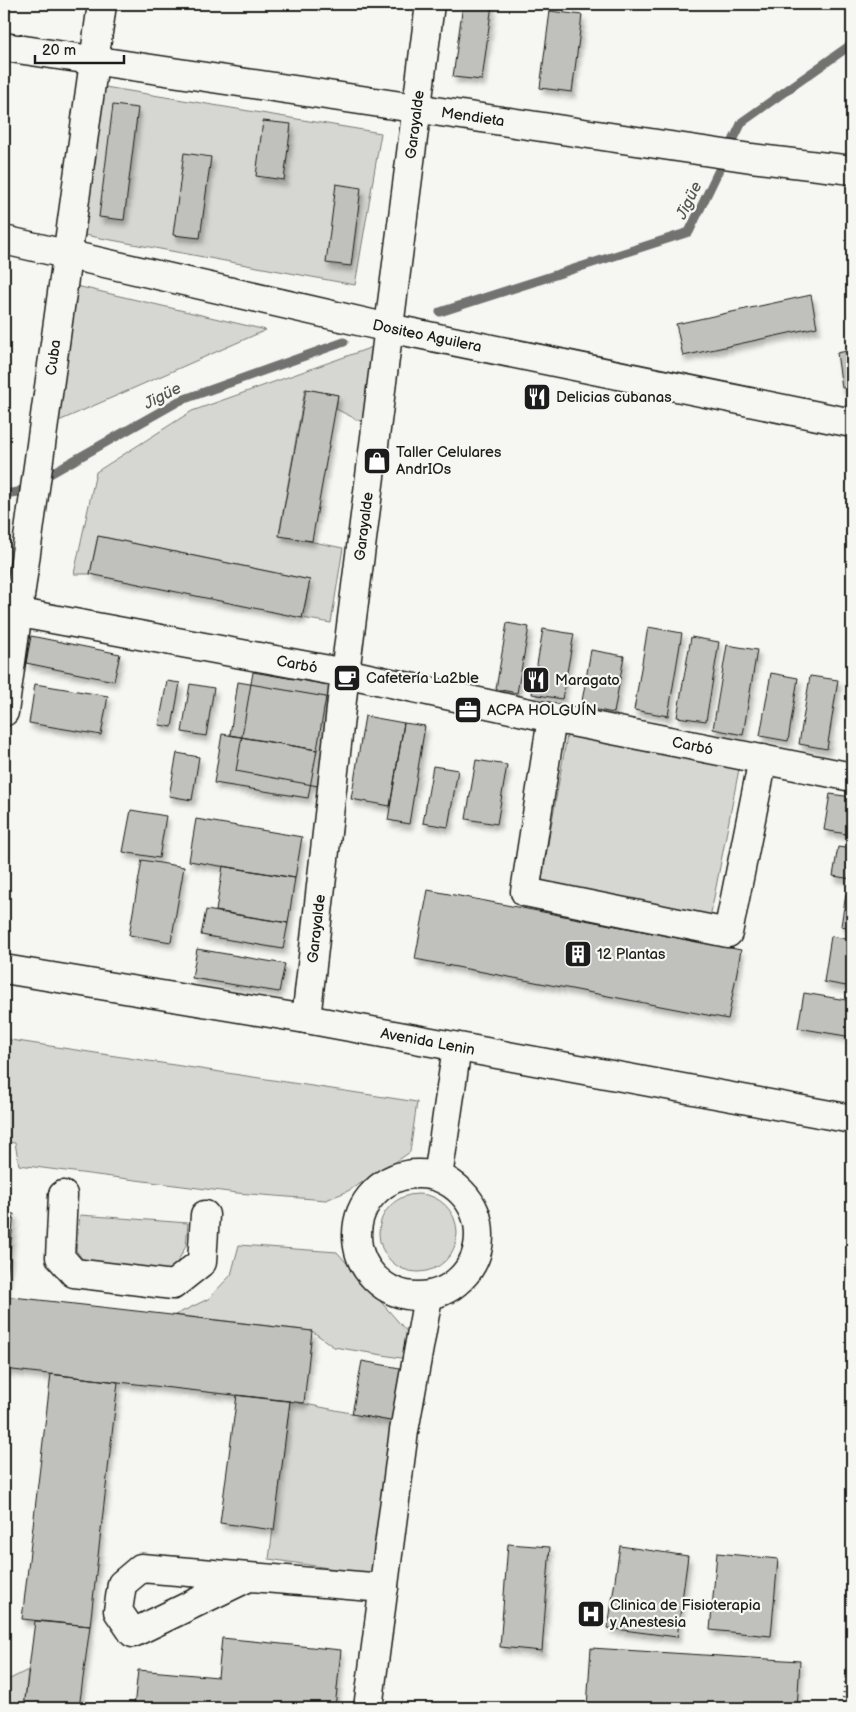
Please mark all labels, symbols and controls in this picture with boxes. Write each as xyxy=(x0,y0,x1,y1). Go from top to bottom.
scale bar xyxy=(35,32,124,64)
text: 20 m xyxy=(42,41,76,60)
street label: Garayalde xyxy=(401,89,429,160)
street label: Mendieta xyxy=(440,103,506,131)
water label: Jigüe xyxy=(672,179,707,223)
street label: Dositeo Aguilera xyxy=(371,316,483,357)
street label: Cuba xyxy=(42,338,65,377)
water label: Jigüe xyxy=(140,379,185,414)
restaurant icon: Delicias cubanas xyxy=(522,382,552,412)
place label: Delicias cubanas xyxy=(556,388,672,407)
place label: Taller Celulares AndrIOs xyxy=(396,443,502,479)
shop icon: Taller Celulares AndrIOs xyxy=(362,446,392,476)
street label: Garayalde xyxy=(350,491,378,562)
street label: Carbó xyxy=(275,652,319,678)
cafe icon: Cafetería La2ble xyxy=(332,663,362,693)
restaurant icon: Maragato xyxy=(521,665,551,695)
place label: Cafetería La2ble xyxy=(366,669,479,688)
place label: Maragato xyxy=(555,671,620,690)
office icon: ACPA HOLGUÍN xyxy=(453,695,483,725)
place label: ACPA HOLGUÍN xyxy=(487,701,597,720)
street label: Carbó xyxy=(670,733,715,759)
street label: Garayalde xyxy=(303,893,330,964)
building icon: 12 Plantas xyxy=(563,939,593,969)
place label: 12 Plantas xyxy=(597,945,666,964)
street label: Avenida Lenin xyxy=(379,1024,476,1060)
place label: Clinica de Fisioterapia y Anestesia xyxy=(609,1596,761,1632)
hospital icon: Clinica de Fisioterapia y Anestesia xyxy=(576,1599,606,1629)

